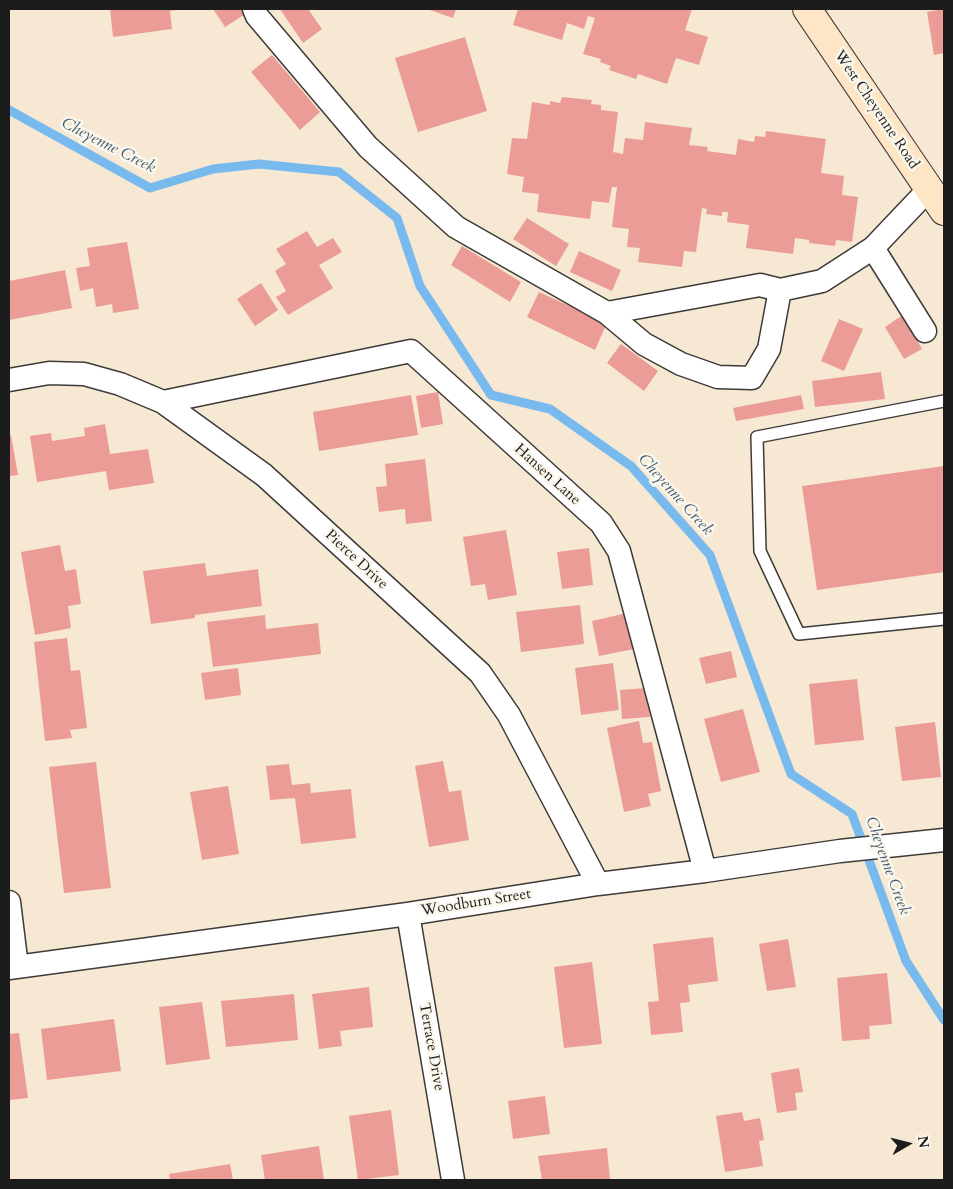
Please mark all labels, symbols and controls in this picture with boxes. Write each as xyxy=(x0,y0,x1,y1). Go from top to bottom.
street label: West Cheyenne Road xyxy=(830,47,922,173)
water label: Cheyenne Creek xyxy=(58,114,158,178)
street label: Hansen Lane xyxy=(510,441,584,509)
water label: Cheyenne Creek xyxy=(633,450,717,540)
street label: Pierce Drive xyxy=(321,526,391,594)
water label: Cheyenne Creek xyxy=(860,814,914,918)
street label: Woodburn Street xyxy=(420,885,532,921)
street label: Terrace Drive xyxy=(414,1002,448,1092)
north arrow xyxy=(883,1119,933,1169)
text: N xyxy=(913,1135,934,1149)

